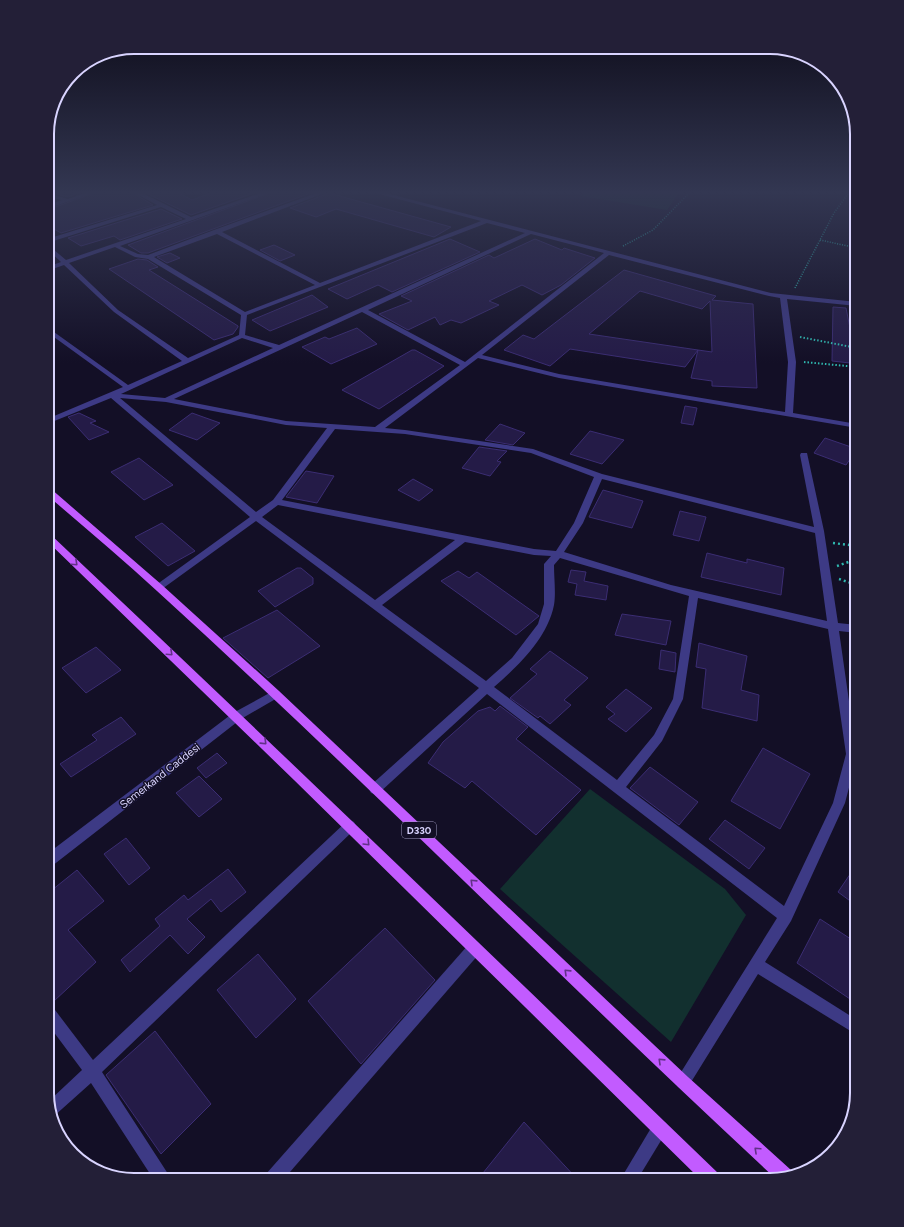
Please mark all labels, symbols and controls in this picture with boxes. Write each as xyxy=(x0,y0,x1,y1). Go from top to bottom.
one-way arrow xyxy=(70,558,78,566)
one-way arrow xyxy=(165,648,173,655)
one-way arrow xyxy=(259,737,267,745)
street label: Semerkand Caddesi xyxy=(117,741,203,811)
road number: D330 xyxy=(402,822,436,838)
one-way arrow xyxy=(362,838,370,846)
one-way arrow xyxy=(470,879,478,887)
one-way arrow xyxy=(564,969,572,976)
one-way arrow xyxy=(658,1058,666,1066)
one-way arrow xyxy=(754,1147,761,1154)

